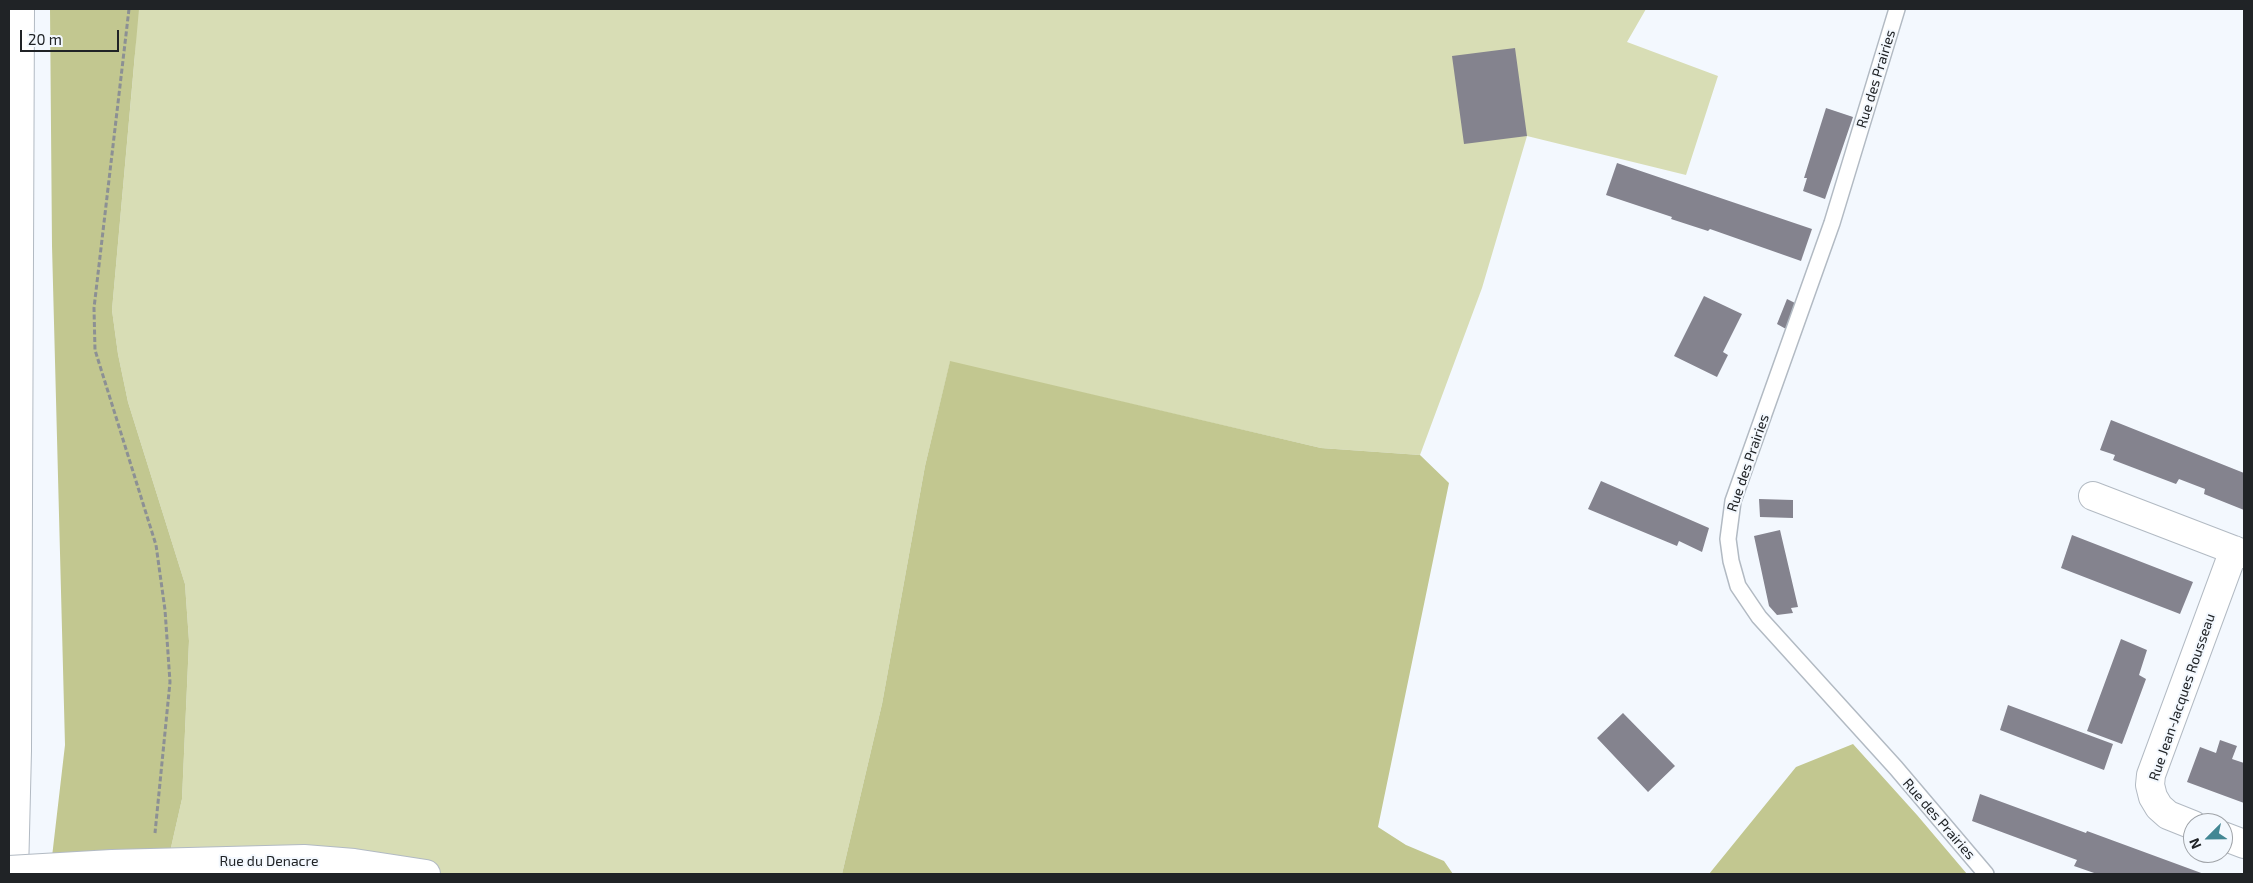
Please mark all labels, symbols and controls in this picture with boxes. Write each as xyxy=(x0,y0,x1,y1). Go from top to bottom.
scale bar xyxy=(22,20,121,52)
street label: Rue des Prairies xyxy=(1853,28,1899,130)
text: 20 m xyxy=(28,30,62,48)
street label: Rue des Prairies xyxy=(1723,412,1773,514)
street label: Rue Jean-Jacques Rousseau xyxy=(2145,611,2219,783)
street label: Rue des Prairies xyxy=(1899,775,1979,863)
north arrow xyxy=(2183,813,2233,863)
text: N xyxy=(2185,836,2204,852)
street label: Rue du Denacre xyxy=(220,853,318,869)

